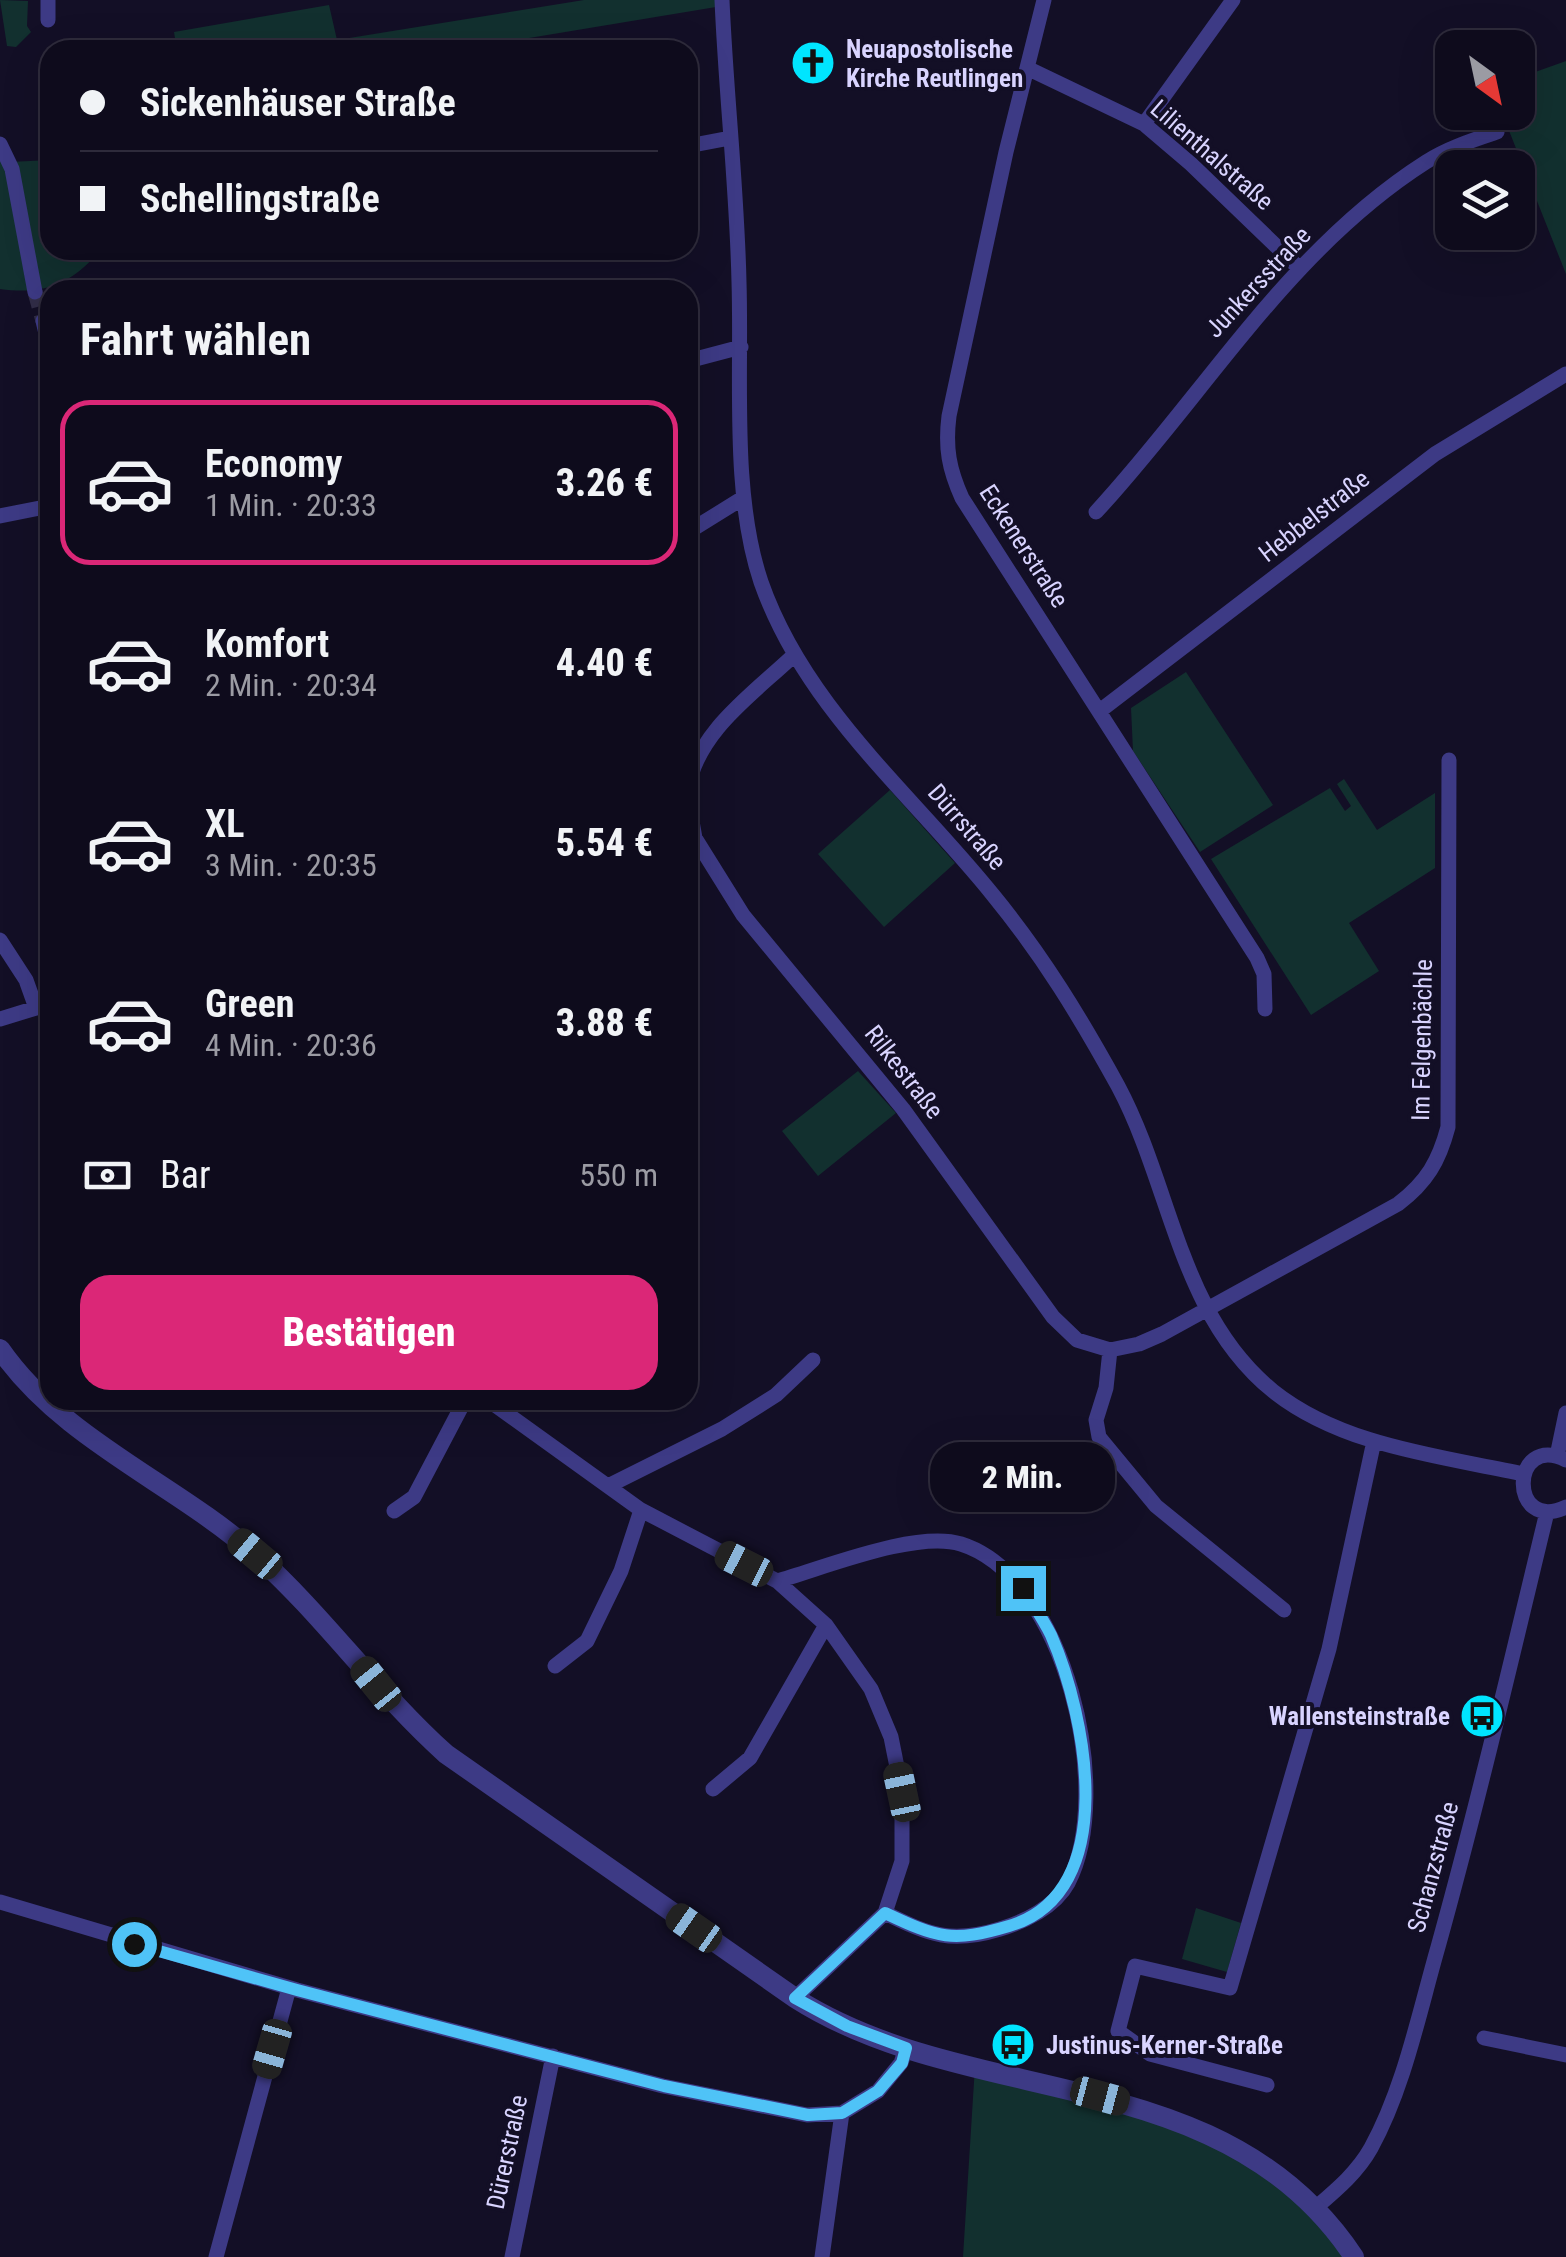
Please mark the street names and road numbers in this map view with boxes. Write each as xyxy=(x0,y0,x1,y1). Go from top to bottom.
street label: Lilienthalstraße xyxy=(1145,94,1279,216)
street label: Junkersstraße xyxy=(1199,221,1317,343)
street label: Hebbelstraße xyxy=(1253,464,1375,568)
street label: Eckenerstraße xyxy=(974,479,1074,613)
street label: Dürrstraße xyxy=(922,778,1012,876)
street label: Im Felgenbächle xyxy=(1406,959,1438,1121)
street label: Rilkestraße xyxy=(859,1020,949,1124)
street label: Schanzstraße xyxy=(1402,1798,1464,1936)
street label: Dürerstraße xyxy=(481,2092,533,2212)

